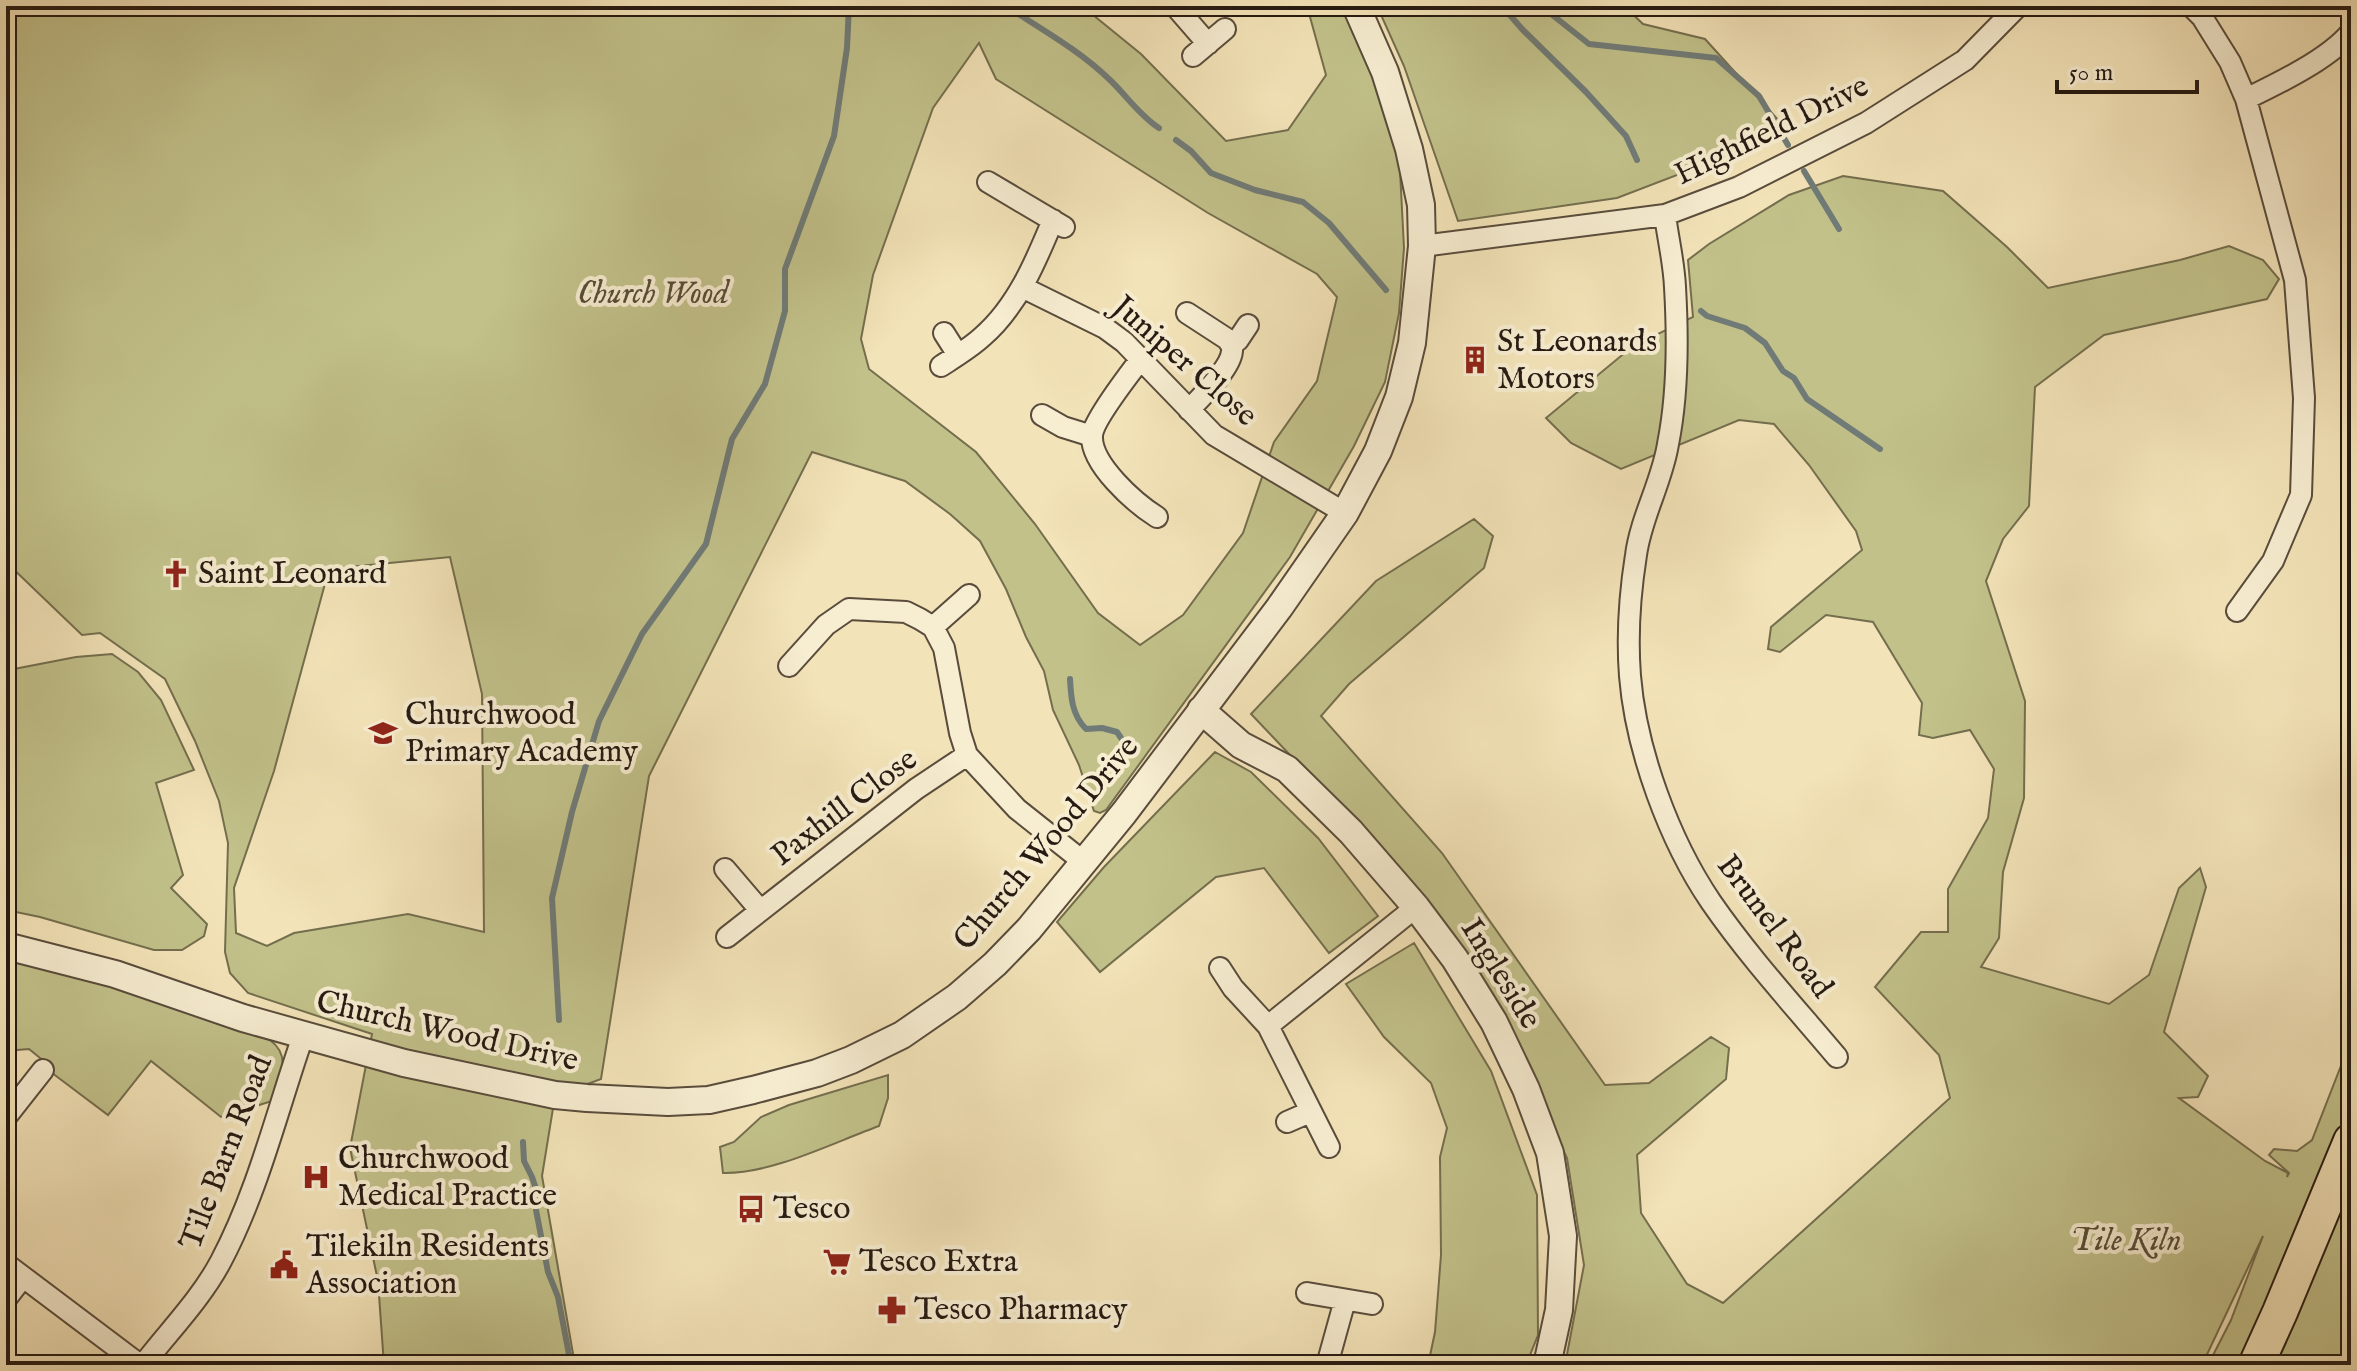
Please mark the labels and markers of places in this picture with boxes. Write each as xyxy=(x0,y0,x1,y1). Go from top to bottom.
place label: St Leonards Motors xyxy=(1497,322,1657,400)
building icon: St Leonards Motors xyxy=(1460,345,1490,375)
place label: Saint Leonard xyxy=(198,554,387,595)
church icon: Saint Leonard xyxy=(161,559,191,589)
place label: Churchwood Primary Academy xyxy=(405,695,638,773)
school or university icon: Churchwood Primary Academy xyxy=(368,718,398,748)
place label: Churchwood Medical Practice xyxy=(338,1139,557,1217)
hospital icon: Churchwood Medical Practice xyxy=(301,1162,331,1192)
place label: Tesco xyxy=(773,1189,850,1230)
bus stop icon: Tesco xyxy=(736,1194,766,1224)
place label: Tilekiln Residents Association xyxy=(305,1227,549,1305)
place label: Tesco Extra xyxy=(859,1242,1018,1283)
supermarket icon: Tesco Extra xyxy=(822,1247,852,1277)
public building icon: Tilekiln Residents Association xyxy=(269,1250,299,1280)
place label: Tesco Pharmacy xyxy=(914,1290,1128,1331)
pharmacy icon: Tesco Pharmacy xyxy=(877,1295,907,1325)

